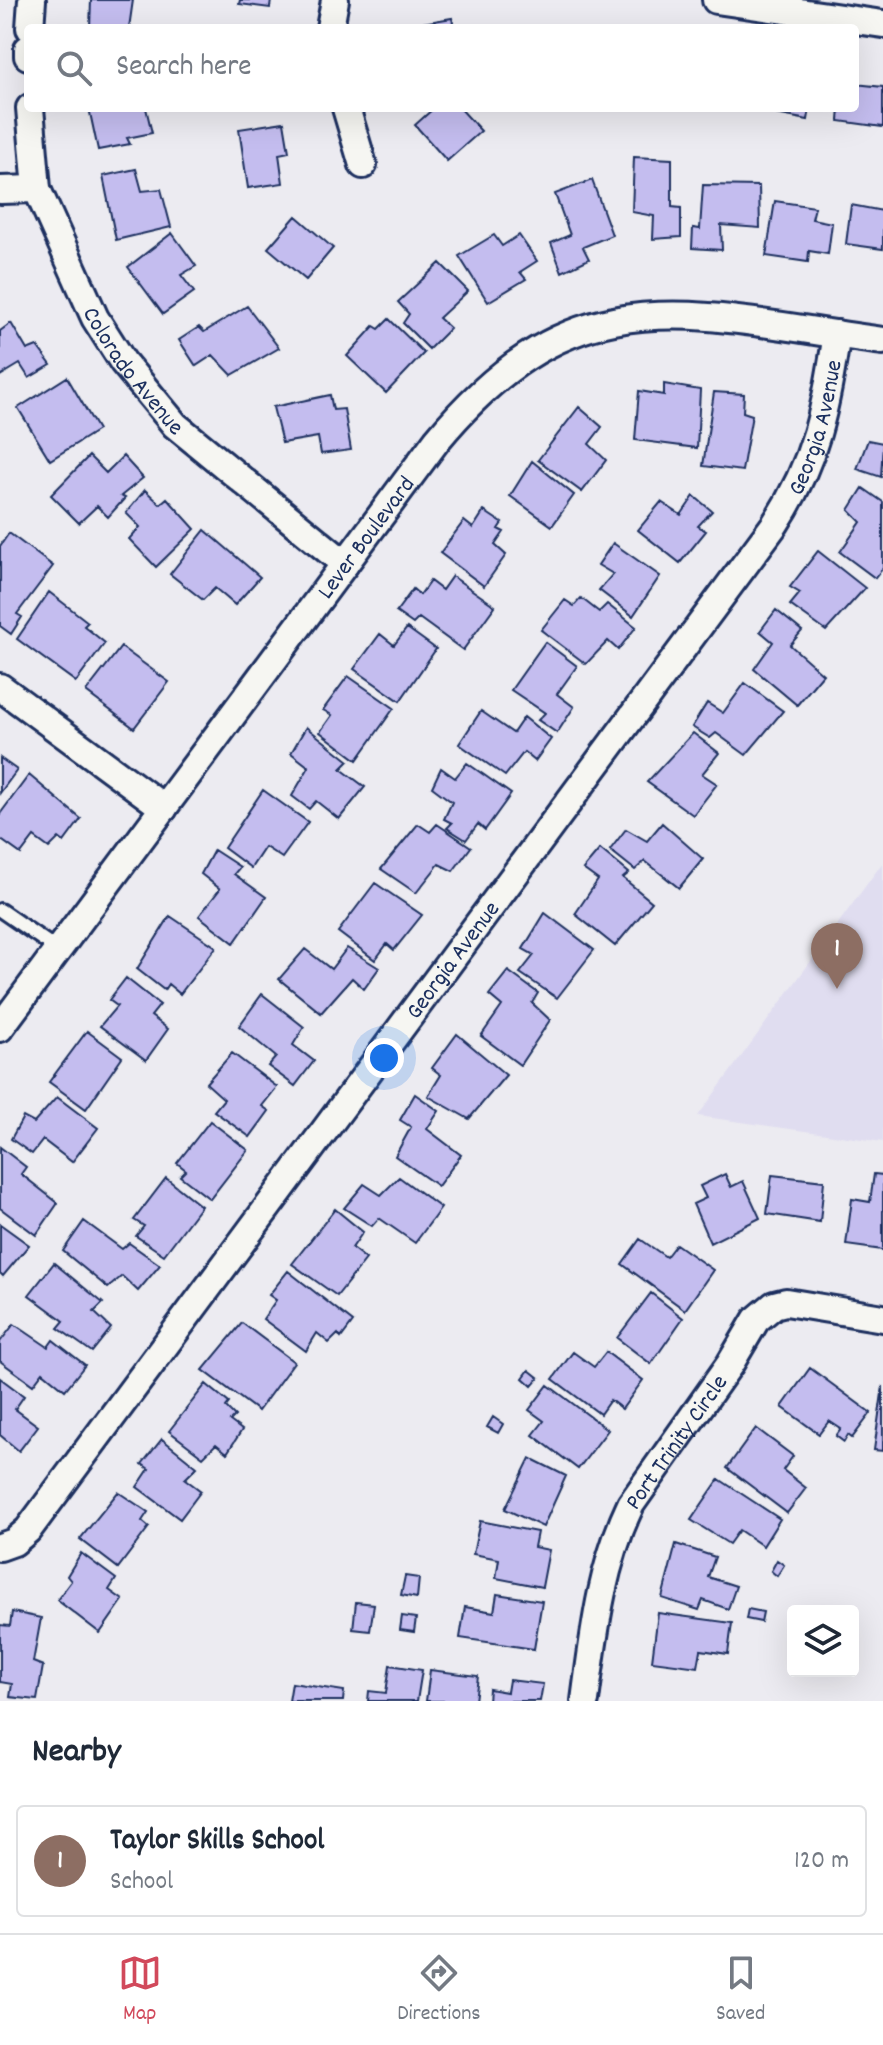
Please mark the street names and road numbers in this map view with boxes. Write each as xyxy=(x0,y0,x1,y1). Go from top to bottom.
street label: Colorado Avenue xyxy=(72,302,190,445)
street label: Georgia Avenue xyxy=(781,358,853,502)
street label: Lever Boulevard xyxy=(310,470,425,607)
street label: Georgia Avenue xyxy=(399,895,509,1027)
street label: Port Trinity Circle xyxy=(618,1369,737,1518)

